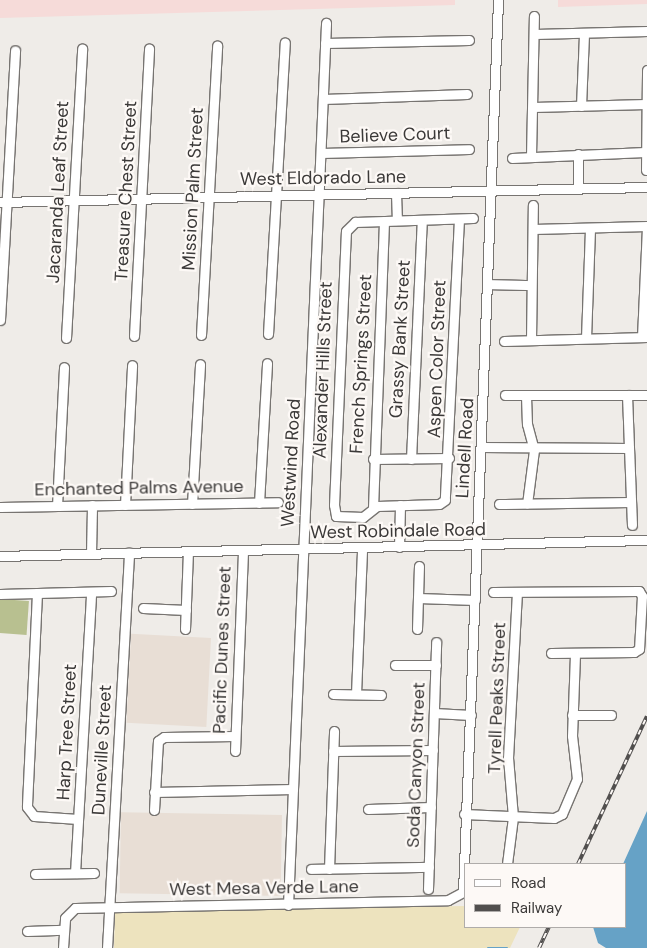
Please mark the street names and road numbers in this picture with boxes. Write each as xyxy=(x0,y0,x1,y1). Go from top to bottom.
street label: Jacaranda Leaf Street xyxy=(42,100,74,284)
street label: Treasure Chest Street xyxy=(110,100,142,282)
street label: Mission Palm Street xyxy=(178,107,208,271)
street label: Believe Court xyxy=(339,122,451,148)
street label: West Eldorado Lane xyxy=(240,166,406,190)
street label: Grassy Bank Street xyxy=(385,259,415,419)
street label: French Springs Street xyxy=(346,274,376,454)
street label: Aspen Color Street xyxy=(423,280,451,438)
street label: Alexander Hills Street xyxy=(309,281,337,459)
street label: Lindell Road xyxy=(452,397,478,499)
street label: Westwind Road xyxy=(277,398,305,528)
street label: Enchanted Palms Avenue xyxy=(34,475,244,501)
street label: West Robindale Road xyxy=(310,519,486,543)
street label: Pacific Dunes Street xyxy=(208,566,236,734)
street label: Tyrell Peaks Street xyxy=(484,622,510,774)
street label: Harp Tree Street xyxy=(53,663,81,801)
street label: Soda Canyon Street xyxy=(402,682,430,848)
street label: Duneville Street xyxy=(88,684,116,816)
street label: West Mesa Verde Lane xyxy=(169,876,359,900)

